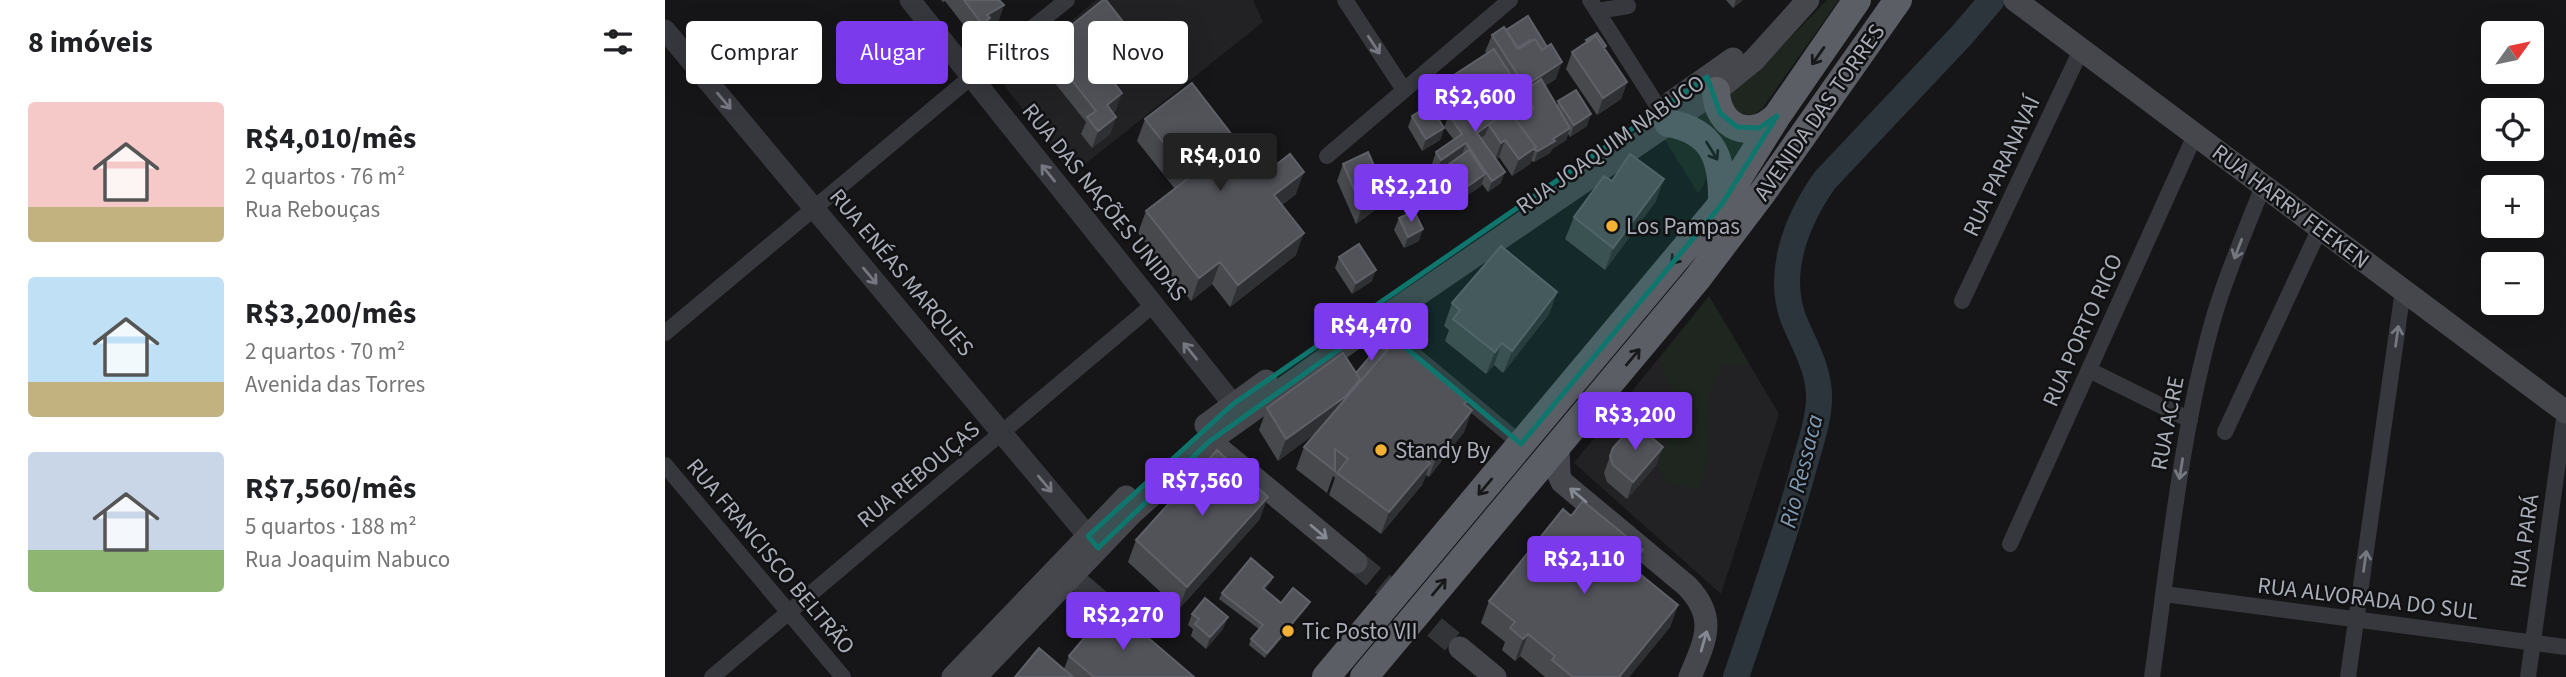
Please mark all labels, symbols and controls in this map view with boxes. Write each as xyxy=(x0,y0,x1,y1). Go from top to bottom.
street label: AVENIDA DAS TORRES xyxy=(1746,17,1893,207)
text: 8 imóveis xyxy=(28,21,153,64)
chip: Comprar xyxy=(686,21,822,84)
chip: Alugar xyxy=(836,21,948,84)
chip: Filtros xyxy=(962,21,1074,84)
chip: Novo xyxy=(1088,21,1188,84)
north arrow xyxy=(2481,21,2545,84)
map controls xyxy=(2481,21,2544,315)
icon: filters xyxy=(599,23,637,61)
one-way arrow xyxy=(1367,35,1382,54)
one-way arrow xyxy=(1811,46,1826,65)
street label: RUA JOAQUIM NABUCO xyxy=(1509,67,1711,222)
pin: R$2,600 xyxy=(1410,74,1540,134)
text: R$2,600 xyxy=(1434,80,1516,113)
street label: RUA PARANAVAÍ xyxy=(1954,90,2049,242)
one-way arrow xyxy=(716,92,732,110)
street label: RUA DAS NAÇÕES UNIDAS xyxy=(1014,96,1195,308)
button: locate xyxy=(2481,98,2544,161)
text: R$4,010/mês xyxy=(245,117,416,160)
icon: home xyxy=(84,130,168,214)
pin: R$4,010 xyxy=(1155,134,1285,193)
street label: RUA HARRY FEEKEN xyxy=(2205,136,2376,277)
text: R$4,010 xyxy=(1179,139,1261,172)
one-way arrow xyxy=(1705,141,1720,160)
text: 2 quartos · 76 m² xyxy=(245,160,405,193)
one-way arrow xyxy=(1041,164,1056,183)
pin: R$2,210 xyxy=(1346,164,1476,224)
text: R$2,210 xyxy=(1370,170,1452,203)
button: + xyxy=(2481,175,2544,238)
street label: RUA ENÉAS MARQUES xyxy=(822,181,982,363)
text: Rua Rebouças xyxy=(245,193,380,226)
place label: Los Pampas xyxy=(1626,210,1740,243)
marker: Los Pampas xyxy=(1604,218,1620,234)
one-way arrow xyxy=(2231,238,2244,260)
one-way arrow xyxy=(1670,246,1686,264)
street label: RUA PORTO RICO xyxy=(2034,248,2131,412)
button: − xyxy=(2481,252,2544,315)
one-way arrow xyxy=(863,266,878,284)
text: R$3,200/mês xyxy=(245,292,416,335)
pin: R$4,470 xyxy=(1306,304,1436,363)
icon: home xyxy=(84,305,168,389)
text: R$4,470 xyxy=(1330,309,1412,342)
one-way arrow xyxy=(2390,325,2403,348)
text: 2 quartos · 70 m² xyxy=(245,335,405,368)
one-way arrow xyxy=(1182,342,1198,360)
one-way arrow xyxy=(1625,348,1641,366)
text: Avenida das Torres xyxy=(245,368,425,401)
street label: RUA ACRE xyxy=(2142,373,2193,473)
pin: R$3,200 xyxy=(1570,392,1700,452)
text: R$3,200 xyxy=(1594,398,1676,431)
water label: Rio Ressaca xyxy=(1770,411,1833,532)
street label: RUA REBOUÇAS xyxy=(850,413,987,536)
place label: Standy By xyxy=(1395,434,1491,467)
marker: Standy By xyxy=(1373,442,1389,458)
street label: RUA FRANCISCO BELTRÃO xyxy=(679,451,863,662)
one-way arrow xyxy=(2174,457,2187,480)
pin: R$7,560 xyxy=(1137,458,1267,518)
text: R$7,560 xyxy=(1161,464,1243,497)
text: R$7,560/mês xyxy=(245,467,416,510)
one-way arrow xyxy=(1037,475,1053,493)
one-way arrow xyxy=(1477,478,1493,496)
icon: home xyxy=(84,480,168,564)
one-way arrow xyxy=(1569,487,1587,503)
street label: RUA PARÁ xyxy=(2502,491,2547,590)
text: 5 quartos · 188 m² xyxy=(245,510,417,543)
one-way arrow xyxy=(1310,524,1328,540)
pin: R$2,110 xyxy=(1519,536,1649,596)
text: R$2,110 xyxy=(1543,542,1625,575)
text: Rua Joaquim Nabuco xyxy=(245,543,450,576)
one-way arrow xyxy=(2359,550,2372,573)
street label: RUA ALVORADA DO SUL xyxy=(2256,569,2480,628)
one-way arrow xyxy=(1432,579,1447,597)
pin: R$2,270 xyxy=(1058,592,1188,652)
text: R$2,270 xyxy=(1082,598,1164,631)
place label: Tic Posto VII xyxy=(1302,615,1418,648)
marker: Tic Posto VII xyxy=(1280,623,1296,639)
one-way arrow xyxy=(1698,630,1711,652)

